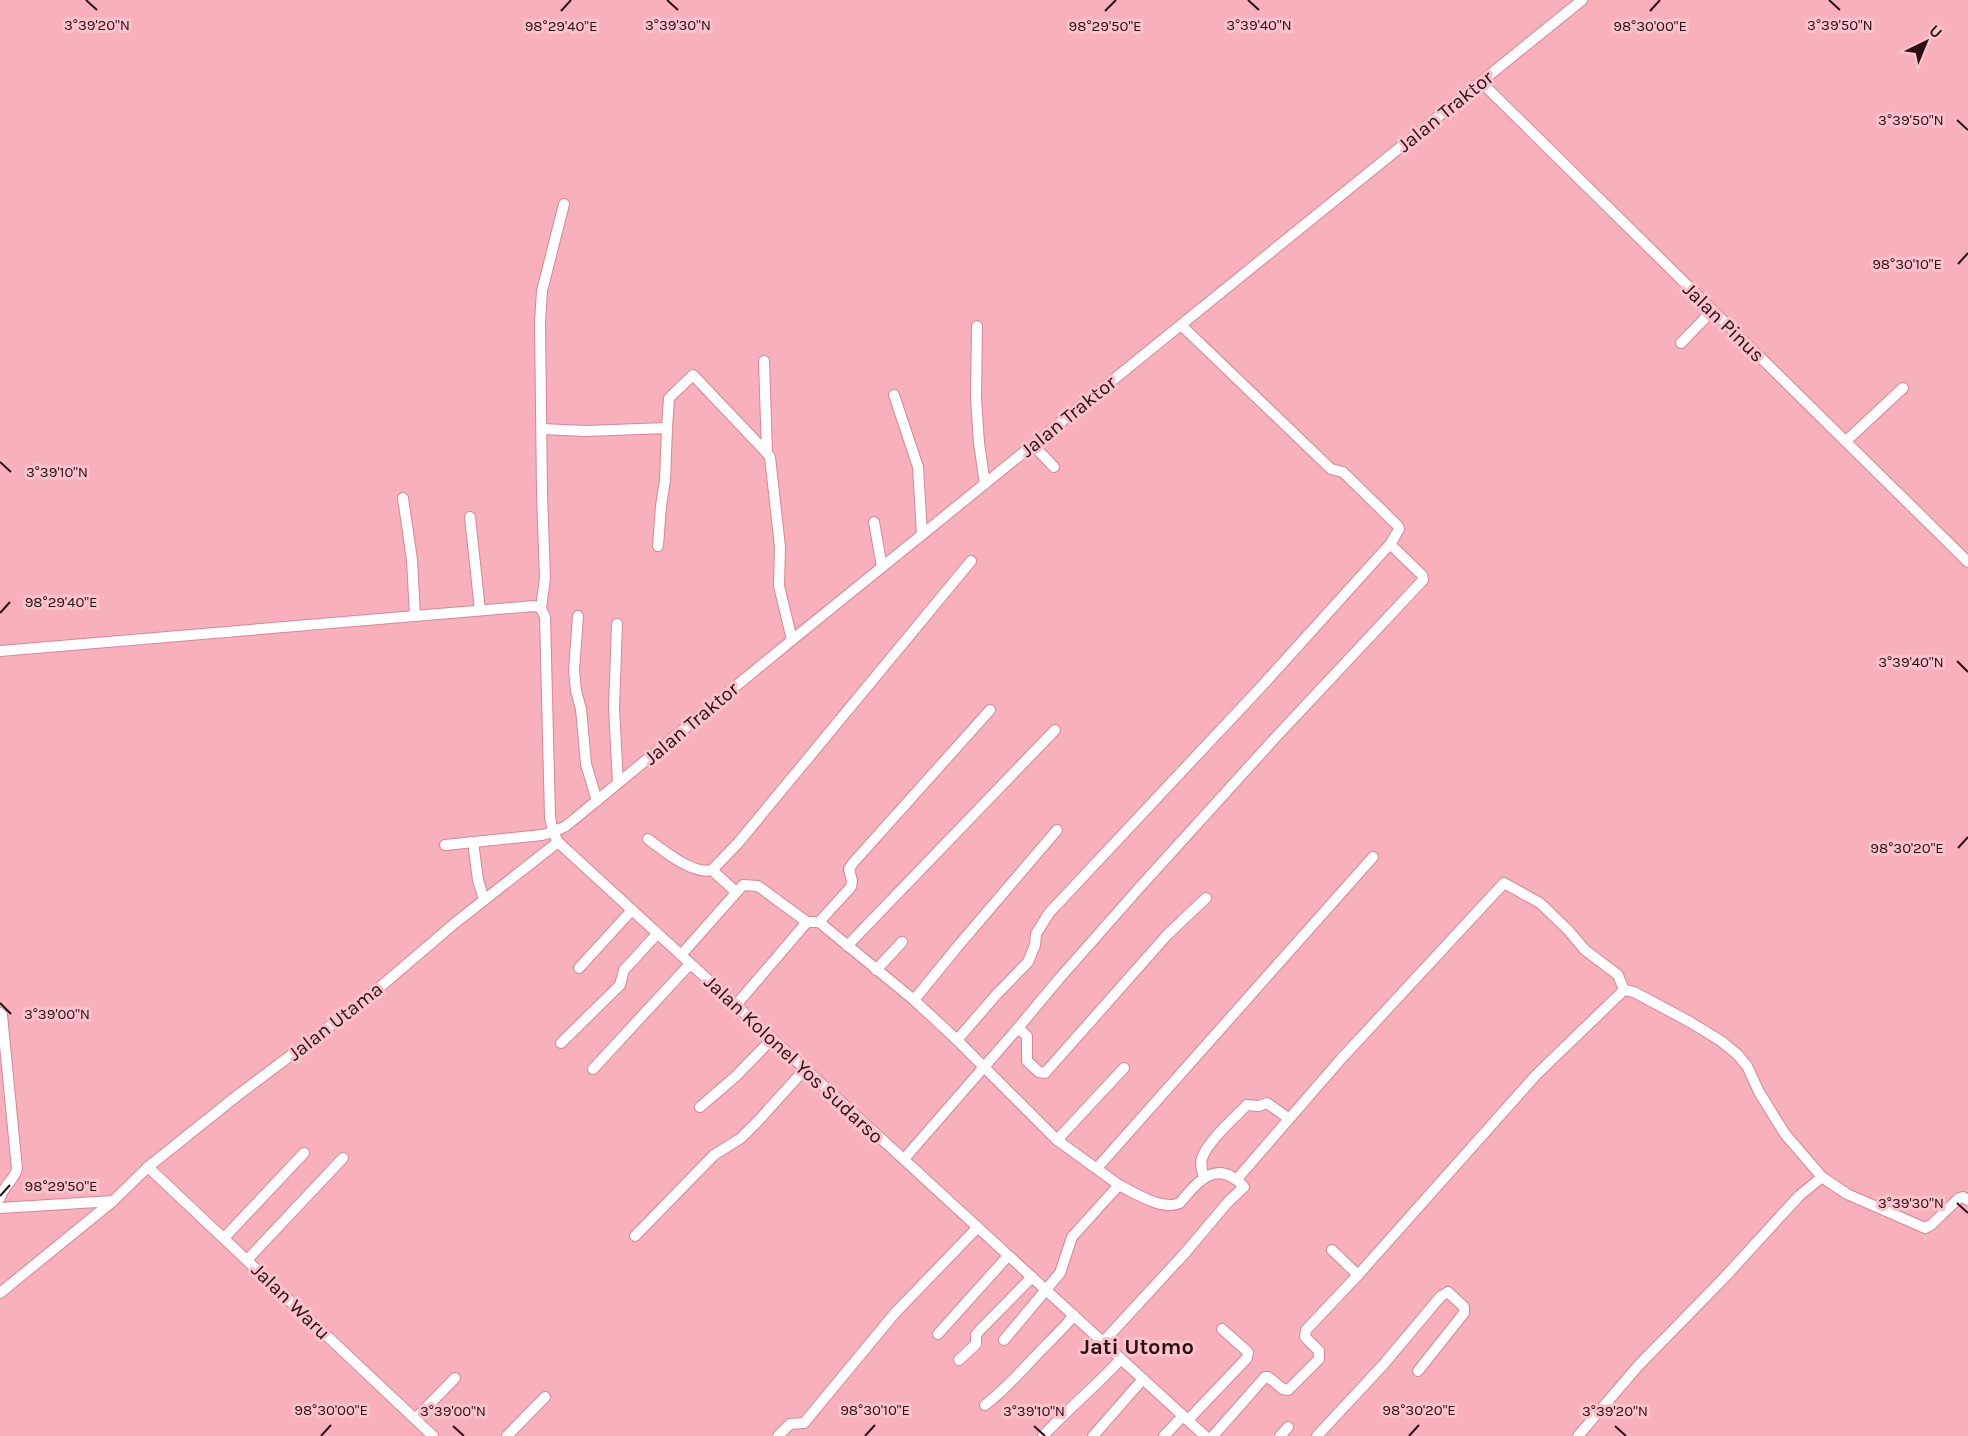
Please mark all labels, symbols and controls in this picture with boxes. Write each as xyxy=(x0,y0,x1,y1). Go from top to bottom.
north arrow xyxy=(1896,12,1956,72)
text: 3°39'20"N xyxy=(64,16,130,34)
text: 3°39'30"N xyxy=(645,16,711,34)
text: 3°39'40"N xyxy=(1226,16,1292,34)
text: 3°39'50"N xyxy=(1807,16,1873,34)
text: 98°29'40"E xyxy=(525,17,597,35)
text: 98°29'50"E xyxy=(1069,17,1141,35)
text: 98°30'00"E xyxy=(1613,17,1687,35)
text: U xyxy=(1925,21,1946,42)
street label: Jalan Traktor xyxy=(1393,65,1498,157)
text: 3°39'50"N xyxy=(1878,111,1944,129)
text: 98°30'10"E xyxy=(1872,255,1942,273)
street label: Jalan Pinus xyxy=(1678,278,1769,367)
street label: Jalan Traktor xyxy=(1016,370,1121,462)
text: 3°39'10"N xyxy=(26,463,88,481)
text: 98°29'40"E xyxy=(25,593,97,611)
text: 3°39'40"N xyxy=(1878,653,1944,671)
street label: Jalan Traktor xyxy=(639,677,744,770)
text: 98°30'20"E xyxy=(1870,839,1944,857)
street label: Jalan Kolonel Yos Sudarso xyxy=(699,970,888,1148)
street label: Jalan Utama xyxy=(283,977,387,1065)
text: 3°39'00"N xyxy=(24,1005,90,1023)
text: 98°29'50"E xyxy=(25,1177,97,1195)
text: 3°39'30"N xyxy=(1878,1194,1944,1212)
street label: Jalan Waru xyxy=(247,1258,335,1344)
district label: Jati Utomo xyxy=(1080,1334,1194,1360)
text: 98°30'00"E xyxy=(294,1401,368,1419)
text: 98°30'10"E xyxy=(840,1401,910,1419)
text: 98°30'20"E xyxy=(1382,1401,1456,1419)
text: 3°39'00"N xyxy=(420,1402,486,1420)
text: 3°39'10"N xyxy=(1003,1402,1065,1420)
text: 3°39'20"N xyxy=(1582,1402,1648,1420)

